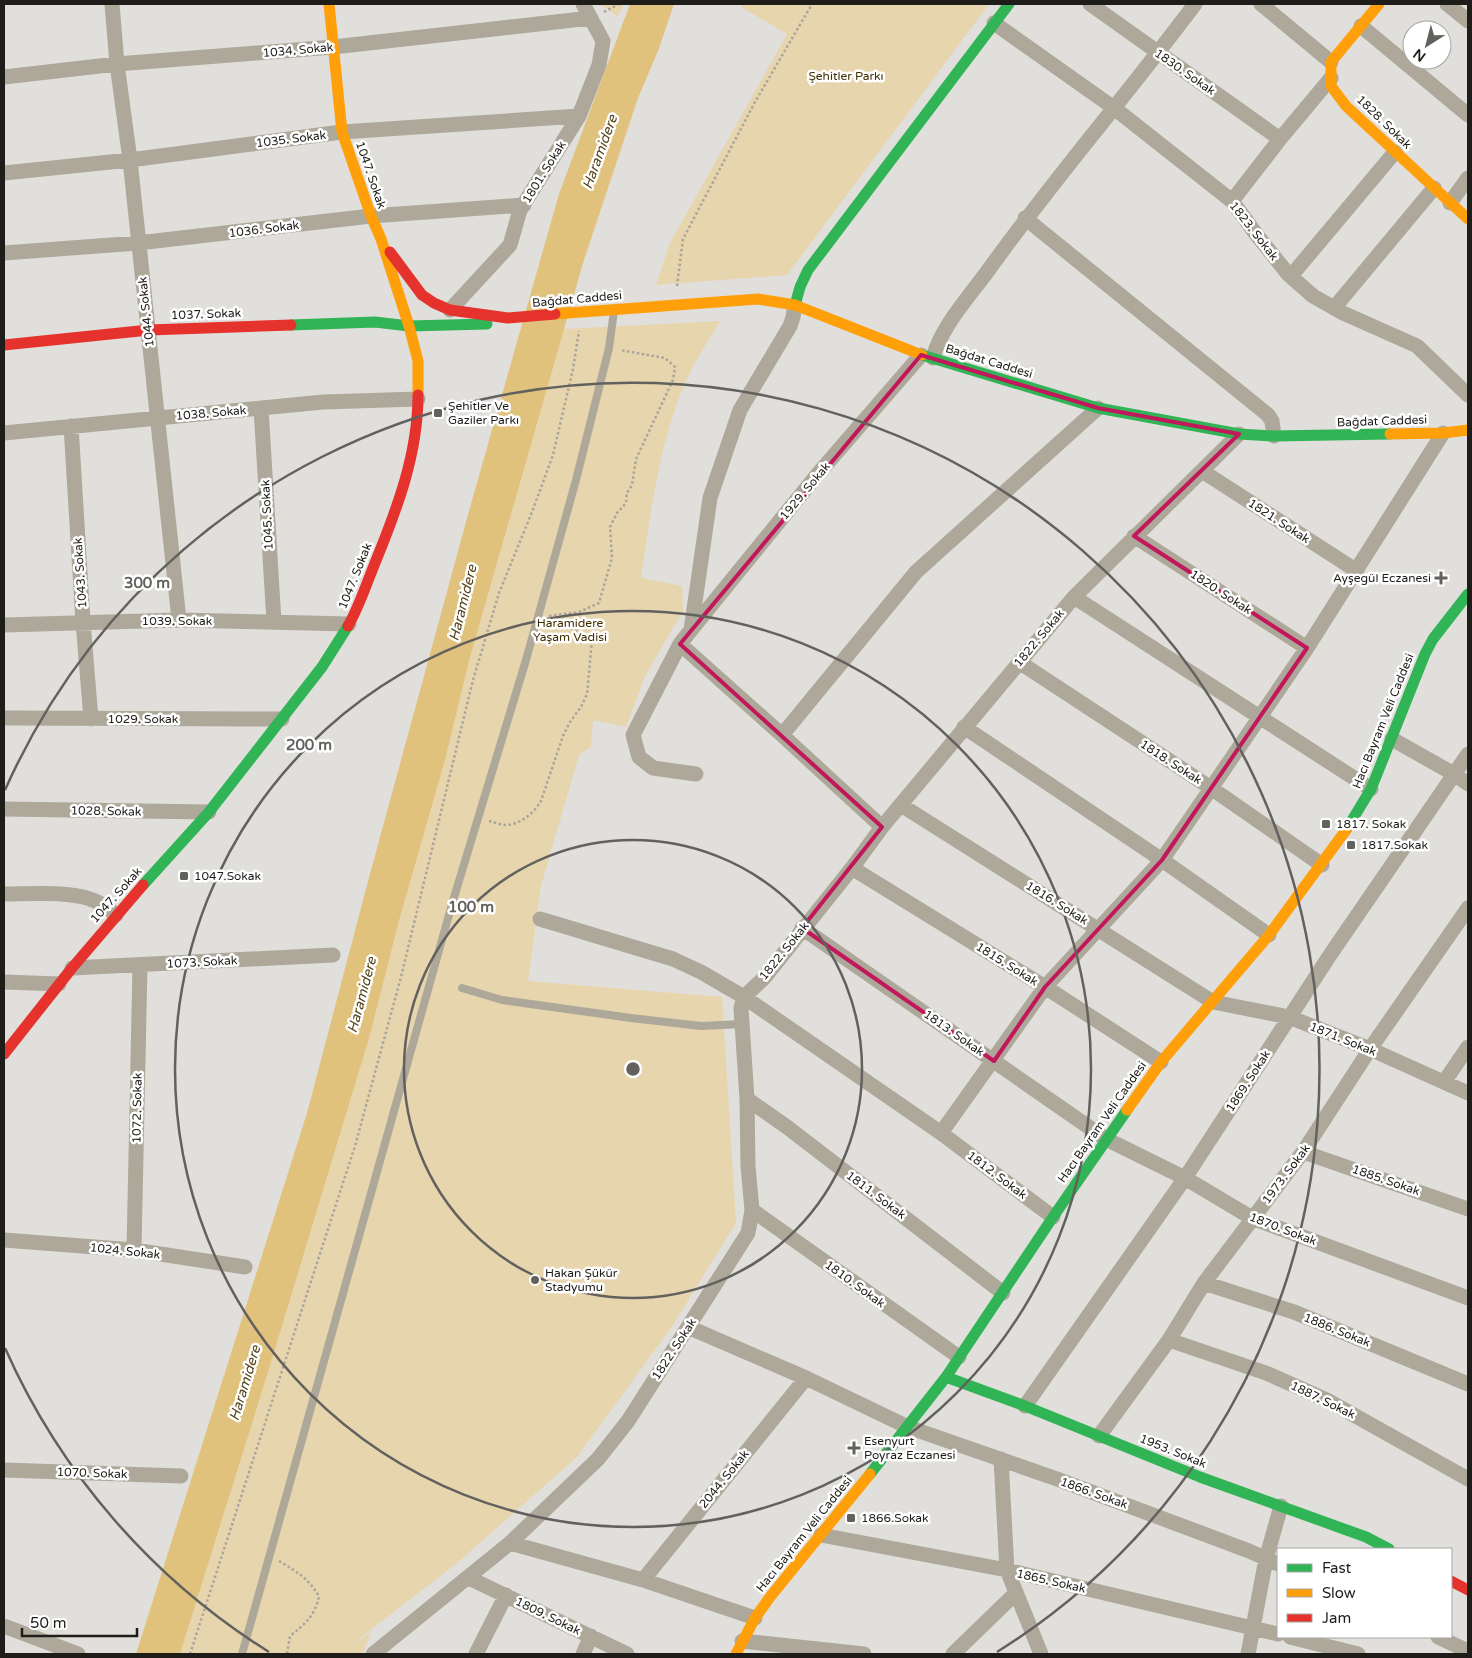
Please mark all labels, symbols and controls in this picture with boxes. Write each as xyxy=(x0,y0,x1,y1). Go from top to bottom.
north arrow xyxy=(1402,20,1452,70)
street label: 1034. Sokak xyxy=(262,40,334,60)
text: N xyxy=(1410,45,1429,65)
street label: 1830. Sokak xyxy=(1152,46,1218,98)
park label: Şehitler Parkı xyxy=(808,69,884,83)
street label: 1828. Sokak xyxy=(1354,92,1415,152)
water label: Haramidere xyxy=(579,112,622,191)
street label: 1035. Sokak xyxy=(255,128,327,150)
street label: 1801. Sokak xyxy=(519,138,569,206)
street label: 1047. Sokak xyxy=(353,140,389,211)
street label: 1823. Sokak xyxy=(1227,199,1282,264)
street label: 1036. Sokak xyxy=(228,218,300,240)
street label: 1044. Sokak xyxy=(135,276,157,348)
street label: Bağdat Caddesi xyxy=(531,288,623,310)
street label: 1037. Sokak xyxy=(171,306,242,322)
street label: Bağdat Caddesi xyxy=(944,341,1034,381)
place label: Şehitler Ve Gaziler Parkı xyxy=(448,399,519,427)
street label: 1038. Sokak xyxy=(175,403,247,423)
marker: Şehitler Ve Gaziler Parkı xyxy=(432,407,444,419)
street label: Bağdat Caddesi xyxy=(1337,412,1427,430)
street label: 1929. Sokak xyxy=(777,459,833,523)
street label: 1045. Sokak xyxy=(258,479,276,551)
street label: 1821. Sokak xyxy=(1246,496,1313,546)
street label: 1043. Sokak xyxy=(71,537,89,609)
street label: 1047. Sokak xyxy=(335,540,375,611)
water label: Haramidere xyxy=(445,562,481,643)
street label: 1820. Sokak xyxy=(1188,567,1255,617)
place label: Ayşegül Eczanesi xyxy=(1333,571,1431,585)
marker: Ayşegül Eczanesi xyxy=(1435,572,1447,584)
text: 300 m xyxy=(124,574,170,592)
street label: 1822. Sokak xyxy=(1011,606,1067,670)
street label: 1039. Sokak xyxy=(142,614,213,628)
park label: Haramidere Yaşam Vadisi xyxy=(533,616,607,644)
street label: Hacı Bayram Veli Caddesi xyxy=(1349,651,1417,791)
street label: 1029. Sokak xyxy=(108,712,179,726)
text: 200 m xyxy=(286,736,332,754)
street label: 1818. Sokak xyxy=(1138,737,1205,787)
street label: 1028. Sokak xyxy=(70,803,142,819)
place label: 1817. Sokak xyxy=(1336,817,1407,831)
marker: 1817. Sokak xyxy=(1320,818,1332,830)
place label: 1817.Sokak xyxy=(1361,838,1429,852)
marker: 1817.Sokak xyxy=(1345,839,1357,851)
street label: 1047. Sokak xyxy=(87,864,145,926)
place label: 1047.Sokak xyxy=(194,869,262,883)
marker: 1047.Sokak xyxy=(178,870,190,882)
street label: 1816. Sokak xyxy=(1023,878,1091,928)
text: 100 m xyxy=(448,898,494,916)
street label: 1822. Sokak xyxy=(756,919,812,983)
street label: 1815. Sokak xyxy=(973,939,1041,989)
street label: 1073. Sokak xyxy=(166,953,238,971)
water label: Haramidere xyxy=(344,954,381,1035)
street label: 1813. Sokak xyxy=(921,1007,987,1059)
street label: 1871. Sokak xyxy=(1308,1019,1379,1059)
street label: 1869. Sokak xyxy=(1223,1047,1273,1114)
street label: Hacı Bayram Veli Caddesi xyxy=(1055,1059,1149,1185)
centre of rings xyxy=(624,1060,642,1078)
street label: 1072. Sokak xyxy=(129,1072,145,1144)
street label: 1973. Sokak xyxy=(1259,1141,1313,1206)
street label: 1812. Sokak xyxy=(965,1148,1030,1202)
street label: 1885. Sokak xyxy=(1350,1162,1422,1198)
street label: 1811. Sokak xyxy=(844,1168,909,1222)
street label: 1870. Sokak xyxy=(1247,1210,1319,1248)
street label: 1024. Sokak xyxy=(89,1240,161,1262)
street label: 1810. Sokak xyxy=(822,1258,888,1311)
place label: Hakan Şükür Stadyumu xyxy=(545,1266,618,1294)
marker: Hakan Şükür Stadyumu xyxy=(529,1274,541,1286)
street label: 1886. Sokak xyxy=(1302,1310,1373,1350)
street label: 1822. Sokak xyxy=(649,1315,699,1382)
water label: Haramidere xyxy=(225,1342,265,1423)
street label: 1887. Sokak xyxy=(1288,1378,1358,1422)
street label: 1953. Sokak xyxy=(1138,1431,1209,1471)
place label: Esenyurt Poyraz Eczanesi xyxy=(864,1434,955,1462)
marker: Esenyurt Poyraz Eczanesi xyxy=(848,1442,860,1454)
street label: 2044. Sokak xyxy=(696,1447,752,1511)
street label: 1070. Sokak xyxy=(56,1465,128,1481)
street label: Hacı Bayram Veli Caddesi xyxy=(753,1473,855,1595)
street label: 1866. Sokak xyxy=(1058,1474,1130,1512)
place label: 1866.Sokak xyxy=(861,1511,929,1525)
marker: 1866.Sokak xyxy=(845,1512,857,1524)
legend xyxy=(1277,1548,1452,1638)
text: Fast xyxy=(1322,1559,1352,1577)
street label: 1865. Sokak xyxy=(1015,1566,1087,1596)
text: Slow xyxy=(1322,1584,1356,1602)
street label: 1809. Sokak xyxy=(513,1594,583,1638)
scale bar xyxy=(22,1606,138,1638)
text: Jam xyxy=(1322,1609,1351,1627)
text: 50 m xyxy=(30,1614,67,1632)

